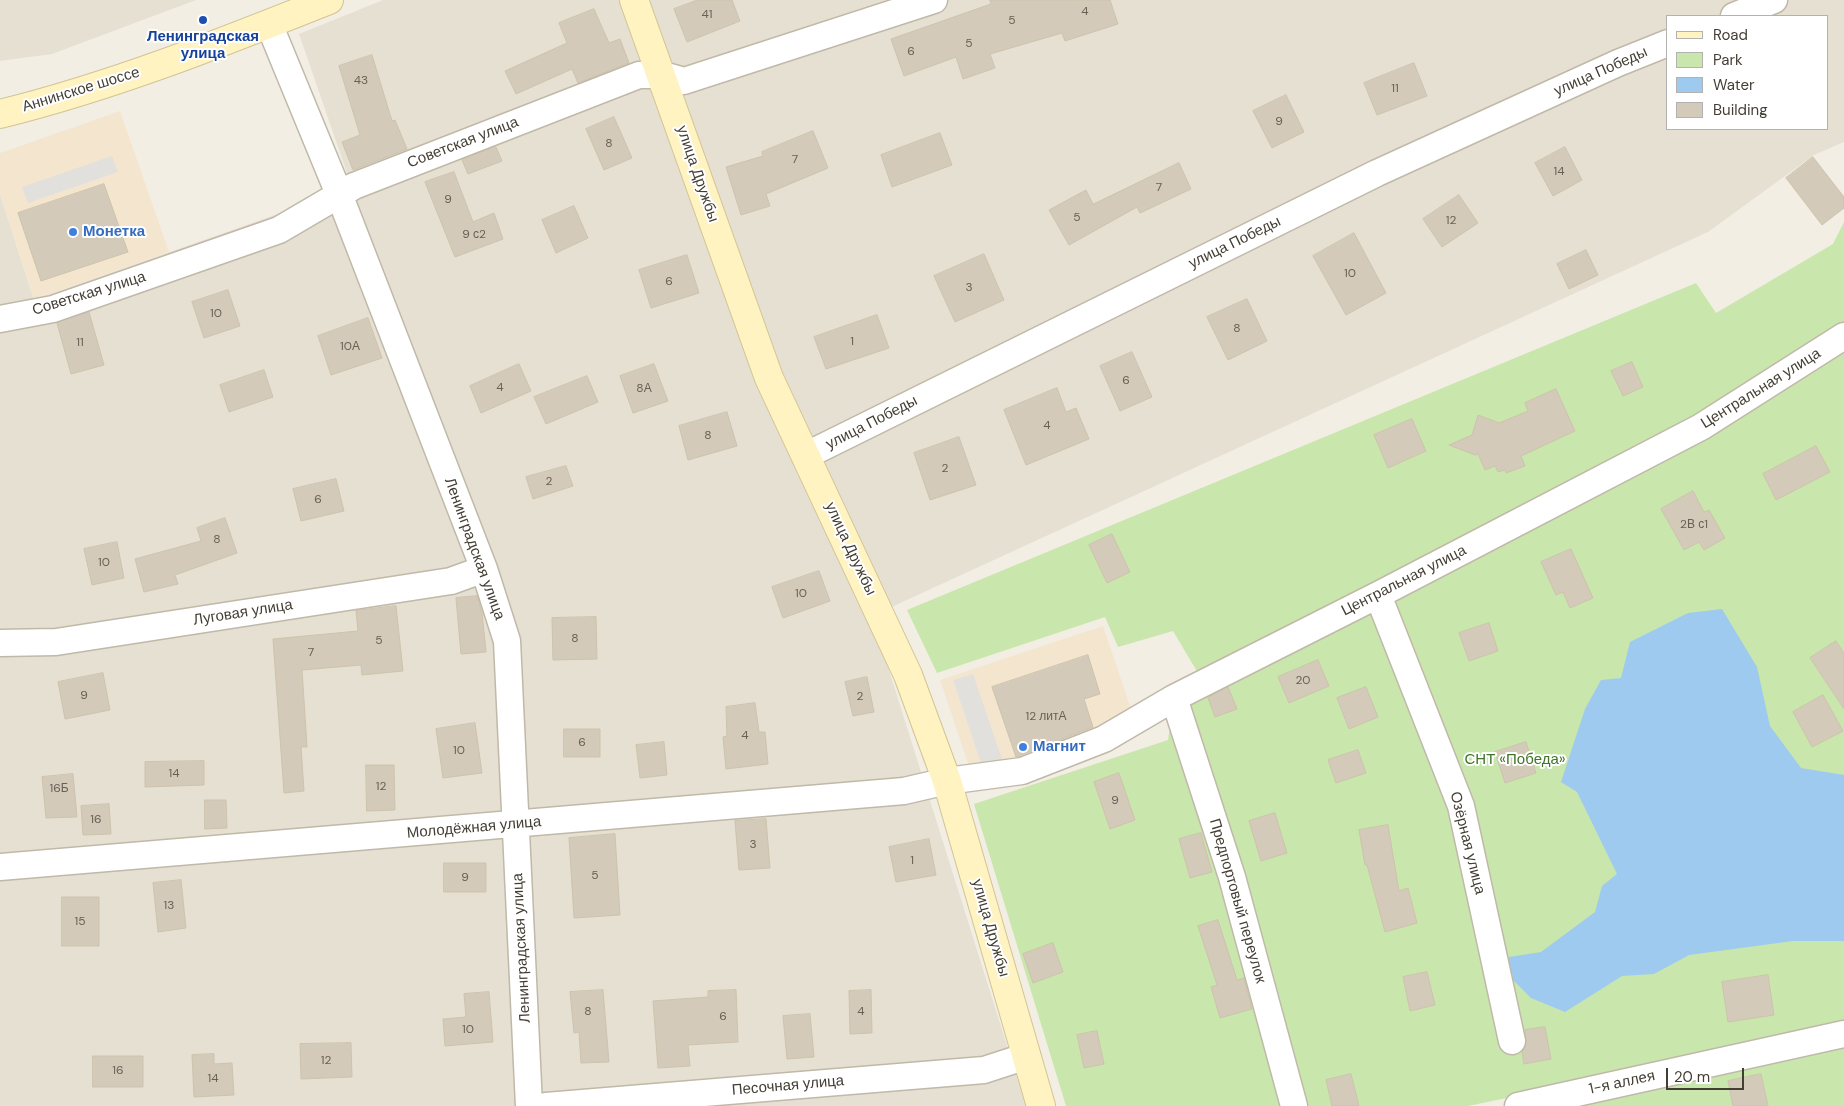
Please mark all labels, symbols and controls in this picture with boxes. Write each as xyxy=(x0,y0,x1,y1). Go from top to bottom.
house number: 4 xyxy=(1081,5,1089,19)
house number: 41 xyxy=(701,8,713,22)
marker: Ленинградская улица xyxy=(197,14,209,26)
house number: 5 xyxy=(1008,14,1016,28)
legend xyxy=(1666,15,1829,130)
text: Road xyxy=(1713,25,1748,45)
place label: Ленинградская улица xyxy=(147,28,259,63)
house number: 5 xyxy=(965,37,973,51)
street label: улица Победы xyxy=(1552,43,1650,101)
house number: 6 xyxy=(907,45,915,59)
text: Park xyxy=(1713,50,1743,70)
street label: Аннинское шоссе xyxy=(20,64,142,116)
house number: 43 xyxy=(354,74,368,88)
text: Water xyxy=(1713,75,1754,95)
house number: 11 xyxy=(1391,82,1399,96)
text: Building xyxy=(1713,100,1768,120)
street label: Советская улица xyxy=(405,114,521,172)
house number: 9 xyxy=(1275,115,1283,129)
street label: улица Дружбы xyxy=(672,123,722,225)
house number: 8 xyxy=(605,137,613,151)
house number: 7 xyxy=(792,153,798,167)
house number: 14 xyxy=(1553,165,1565,179)
house number: 7 xyxy=(1156,181,1162,195)
house number: 9 xyxy=(444,193,452,207)
house number: 5 xyxy=(1073,211,1081,225)
street label: улица Победы xyxy=(1186,213,1284,273)
house number: 12 xyxy=(1446,214,1456,228)
place label: Монетка xyxy=(83,223,145,241)
marker: Монетка xyxy=(67,226,79,238)
house number: 9 с2 xyxy=(462,228,486,242)
house number: 10 xyxy=(1344,267,1356,281)
street label: Советская улица xyxy=(30,268,148,320)
house number: 6 xyxy=(665,275,673,289)
house number: 3 xyxy=(965,281,973,295)
house number: 10 xyxy=(210,307,222,321)
house number: 8 xyxy=(1233,322,1241,336)
house number: 1 xyxy=(850,335,854,349)
house number: 11 xyxy=(76,336,84,350)
house number: 10А xyxy=(340,340,360,354)
street label: Центральная улица xyxy=(1698,345,1824,433)
house number: 6 xyxy=(1122,374,1130,388)
house number: 4 xyxy=(496,381,504,395)
house number: 8А xyxy=(636,382,652,396)
street label: улица Победы xyxy=(823,392,921,454)
house number: 4 xyxy=(1043,419,1051,433)
house number: 8 xyxy=(704,429,712,443)
house number: 2 xyxy=(942,462,948,476)
street label: Ленинградская улица xyxy=(440,475,508,623)
house number: 2 xyxy=(546,475,552,489)
house number: 6 xyxy=(314,493,322,507)
street label: улица Дружбы xyxy=(821,500,879,598)
house number: 2В с1 xyxy=(1680,518,1708,532)
house number: 8 xyxy=(213,533,221,547)
street label: Центральная улица xyxy=(1339,542,1469,620)
house number: 10 xyxy=(98,556,110,570)
house number: 10 xyxy=(795,587,807,601)
street label: Луговая улица xyxy=(192,596,294,630)
house number: 8 xyxy=(571,632,579,646)
house number: 5 xyxy=(375,634,383,648)
house number: 7 xyxy=(308,646,314,660)
house number: 20 xyxy=(1296,674,1310,688)
house number: 9 xyxy=(80,689,88,703)
house number: 2 xyxy=(857,690,863,704)
house number: 12 литА xyxy=(1025,710,1067,724)
house number: 4 xyxy=(741,729,749,743)
house number: 6 xyxy=(578,736,586,750)
place label: Магнит xyxy=(1033,738,1086,756)
marker: Магнит xyxy=(1017,741,1029,753)
house number: 10 xyxy=(453,744,465,758)
park label: СНТ «Победа» xyxy=(1464,751,1566,769)
house number: 14 xyxy=(168,767,180,781)
house number: 12 xyxy=(376,780,386,794)
house number: 16Б xyxy=(49,782,69,796)
street label: Озёрная улица xyxy=(1446,790,1488,896)
house number: 9 xyxy=(1111,794,1119,808)
house number: 16 xyxy=(90,813,102,827)
street label: Молодёжная улица xyxy=(406,813,542,843)
street label: Предпортовый переулок xyxy=(1205,817,1269,985)
house number: 3 xyxy=(749,838,757,852)
house number: 1 xyxy=(910,854,914,868)
house number: 5 xyxy=(591,869,599,883)
house number: 9 xyxy=(461,871,469,885)
street label: Ленинградская улица xyxy=(509,873,535,1023)
street label: улица Дружбы xyxy=(967,877,1013,979)
house number: 13 xyxy=(164,899,174,913)
house number: 15 xyxy=(74,915,86,929)
house number: 8 xyxy=(584,1005,592,1019)
house number: 4 xyxy=(857,1005,865,1019)
house number: 6 xyxy=(719,1010,727,1024)
house number: 10 xyxy=(462,1023,474,1037)
house number: 12 xyxy=(321,1054,331,1068)
scale bar xyxy=(1669,1058,1746,1090)
house number: 16 xyxy=(112,1064,124,1078)
street label: 1-я аллея xyxy=(1587,1067,1657,1099)
text: 20 m xyxy=(1674,1067,1710,1087)
house number: 14 xyxy=(207,1072,219,1086)
street label: Песочная улица xyxy=(731,1072,845,1100)

